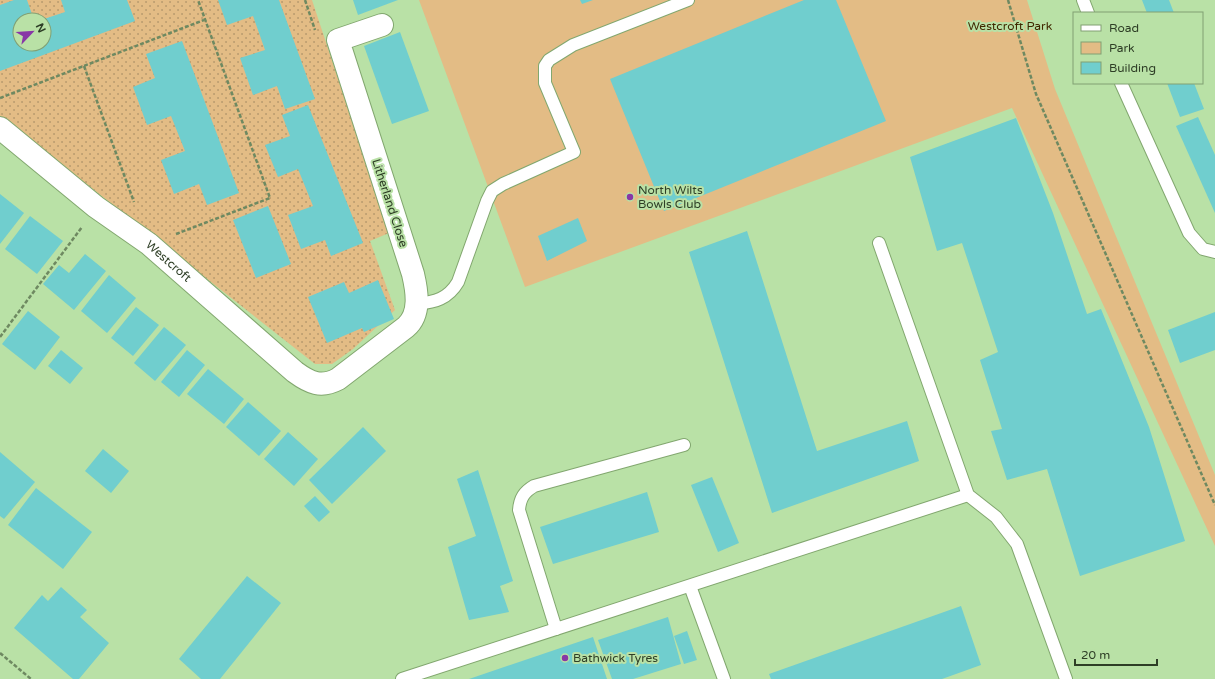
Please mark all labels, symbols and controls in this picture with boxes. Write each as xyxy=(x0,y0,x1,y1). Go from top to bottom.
north arrow xyxy=(12,12,52,52)
legend xyxy=(1073,12,1203,84)
park label: Westcroft Park xyxy=(968,19,1053,33)
text: N xyxy=(33,21,48,35)
text: Road xyxy=(1109,21,1139,35)
text: Park xyxy=(1109,41,1135,55)
text: Building xyxy=(1109,61,1156,75)
street label: Litherland Close xyxy=(369,157,411,249)
place label: North Wilts Bowls Club xyxy=(638,183,703,211)
marker: North Wilts Bowls Club xyxy=(625,192,635,202)
street label: Westcroft xyxy=(143,238,194,285)
scale bar xyxy=(1075,641,1157,667)
text: 20 m xyxy=(1081,648,1110,662)
place label: Bathwick Tyres xyxy=(573,651,658,665)
marker: Bathwick Tyres xyxy=(560,653,570,663)

